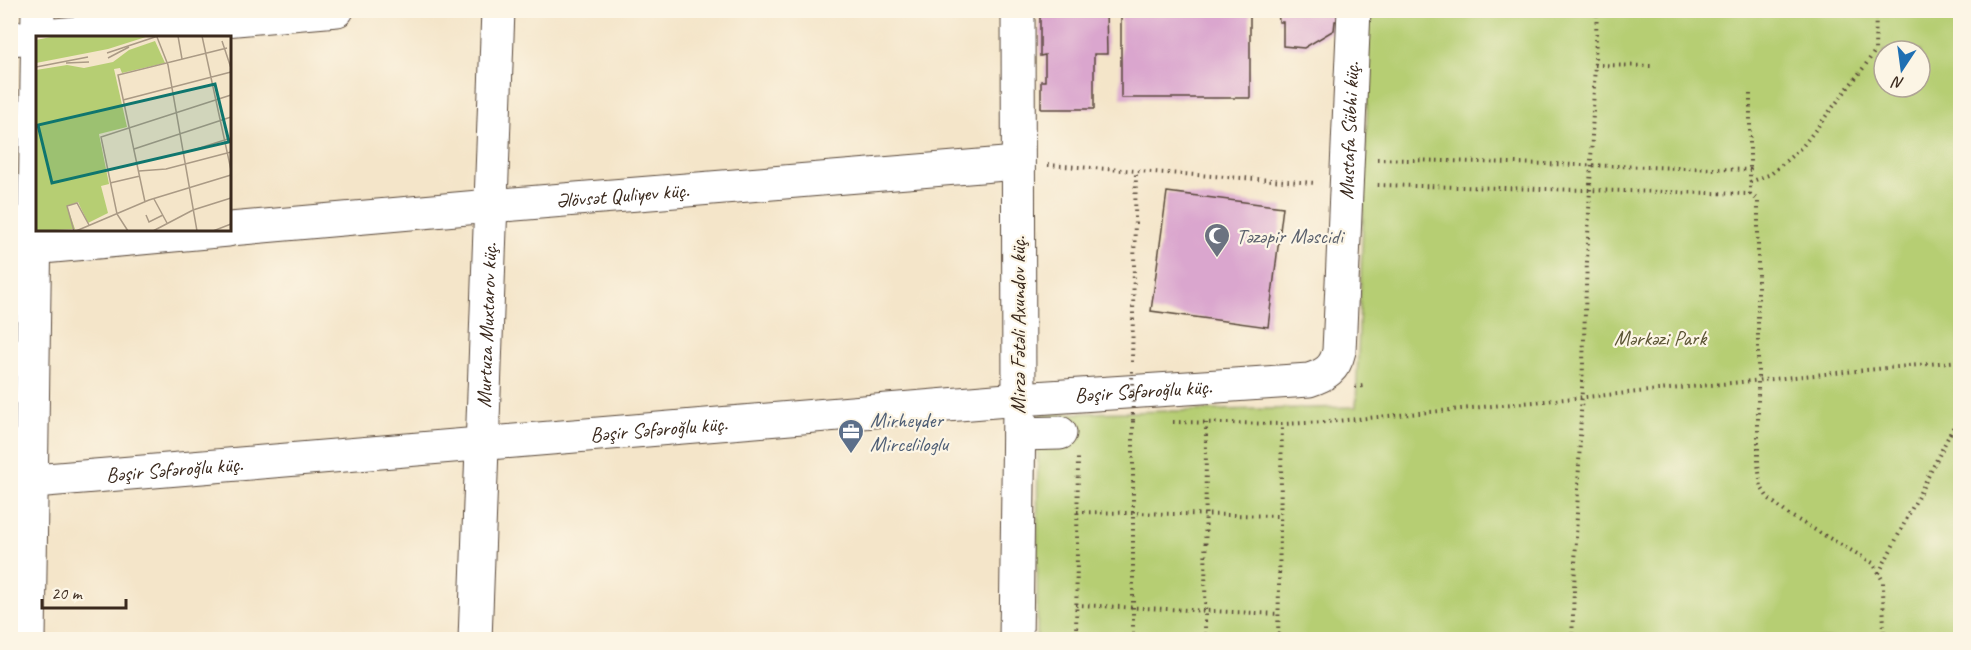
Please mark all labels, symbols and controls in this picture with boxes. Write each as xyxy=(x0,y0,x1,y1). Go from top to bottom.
inset map xyxy=(36,36,231,231)
north arrow xyxy=(1872,39,1932,99)
street label: Mustafa Sübhi küç. xyxy=(1333,60,1365,200)
text: N xyxy=(1889,71,1906,93)
street label: Əlövsət Quliyev küç. xyxy=(555,177,691,214)
mosque icon: Təzəpir Məscidi xyxy=(1202,221,1232,259)
place label: Təzəpir Məscidi xyxy=(1236,223,1346,249)
street label: Mirzə Fətəli Axundov küç. xyxy=(1005,235,1031,414)
street label: Murtuza Muxtarov küç. xyxy=(470,241,503,408)
park label: Mərkəzi Park xyxy=(1614,325,1707,351)
street label: Bəşir Səfəroğlu küç. xyxy=(1074,373,1214,408)
place label: Mirheyder Mirceliloglu xyxy=(870,407,949,457)
street label: Bəşir Səfəroğlu küç. xyxy=(589,410,729,448)
office icon: Mirheyder Mirceliloglu xyxy=(836,417,866,455)
street label: Bəşir Səfəroğlu küç. xyxy=(105,451,245,488)
scale bar xyxy=(42,572,126,610)
text: 20 m xyxy=(51,582,84,604)

